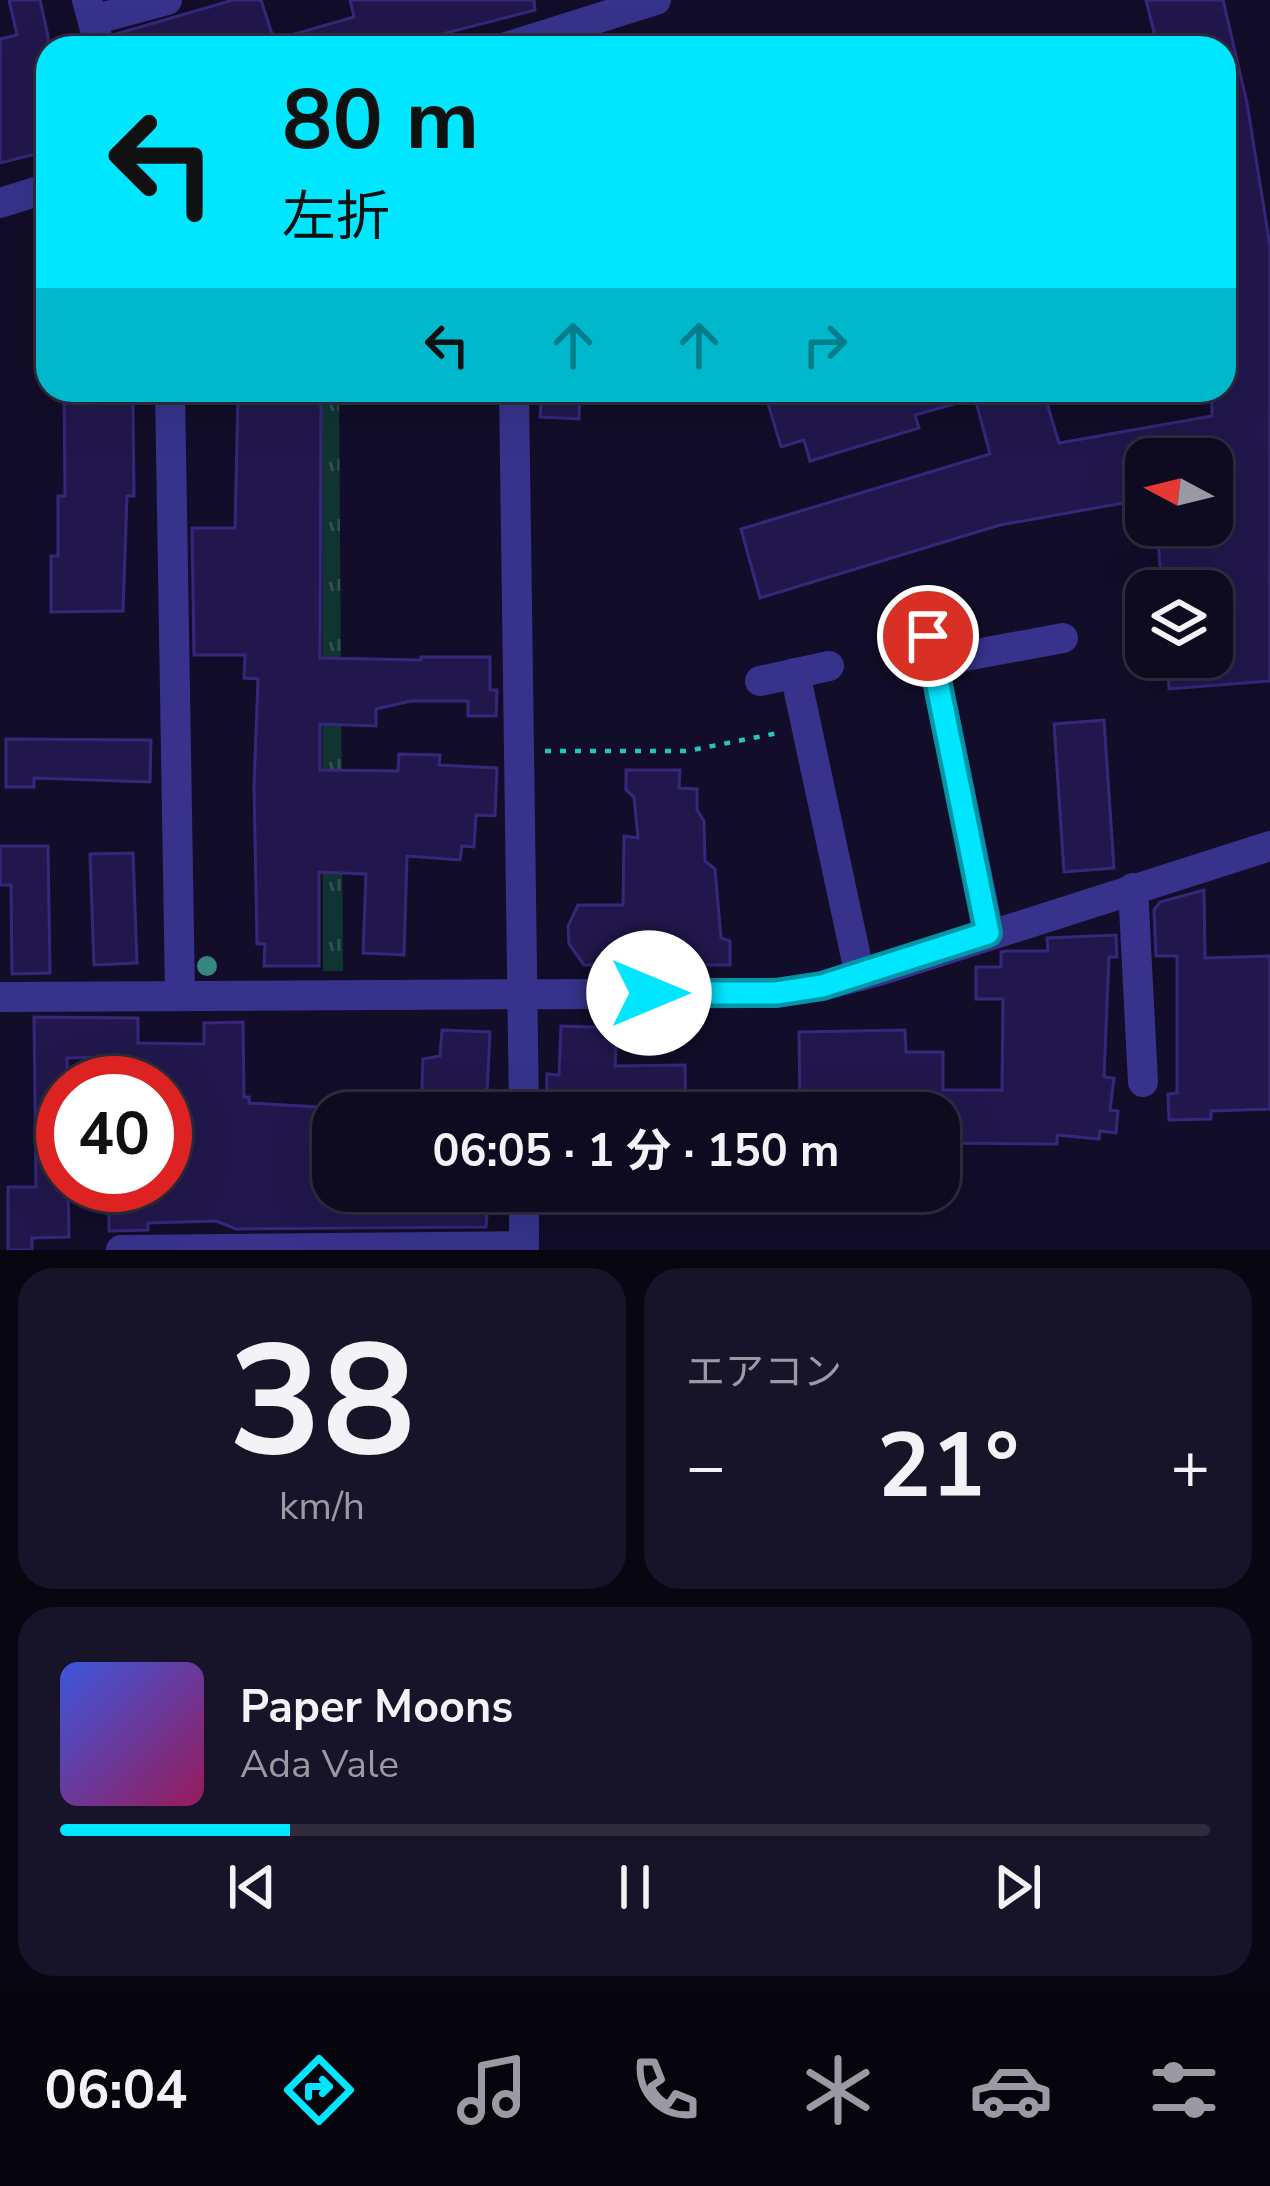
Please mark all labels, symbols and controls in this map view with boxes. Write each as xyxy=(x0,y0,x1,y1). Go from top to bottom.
text: 80 m xyxy=(282,63,479,178)
icon: left xyxy=(84,84,240,240)
text: 左折 xyxy=(282,180,390,254)
icon: left xyxy=(414,312,480,378)
icon: ahead xyxy=(540,312,606,378)
icon: ahead xyxy=(666,312,732,378)
icon: right xyxy=(792,312,858,378)
north arrow xyxy=(1125,438,1233,546)
map controls xyxy=(1125,438,1233,678)
button: layers xyxy=(1125,570,1233,678)
pin xyxy=(877,585,979,687)
icon: arrive xyxy=(895,603,961,669)
position arrow xyxy=(586,930,712,1056)
speed limit sign: 40 xyxy=(36,1056,192,1212)
text: 06:05 · 1 分 · 150 m xyxy=(433,1121,839,1182)
text: 38 xyxy=(228,1295,416,1508)
text: エアコン xyxy=(686,1346,842,1399)
text: 21° xyxy=(877,1405,1019,1528)
text: − xyxy=(686,1422,726,1512)
text: + xyxy=(1170,1422,1210,1512)
text: km/h xyxy=(279,1480,365,1533)
text: Paper Moons xyxy=(240,1677,513,1738)
text: Ada Vale xyxy=(240,1738,399,1791)
icon: previous xyxy=(219,1854,285,1920)
icon: pause xyxy=(602,1854,668,1920)
icon: next xyxy=(985,1854,1051,1920)
icon: directions xyxy=(277,2048,361,2132)
icon: music xyxy=(450,2048,534,2132)
icon: phone xyxy=(623,2048,707,2132)
icon: climate xyxy=(796,2048,880,2132)
icon: car xyxy=(969,2048,1053,2132)
icon: filters xyxy=(1142,2048,1226,2132)
text: 06:04 xyxy=(45,2053,188,2127)

